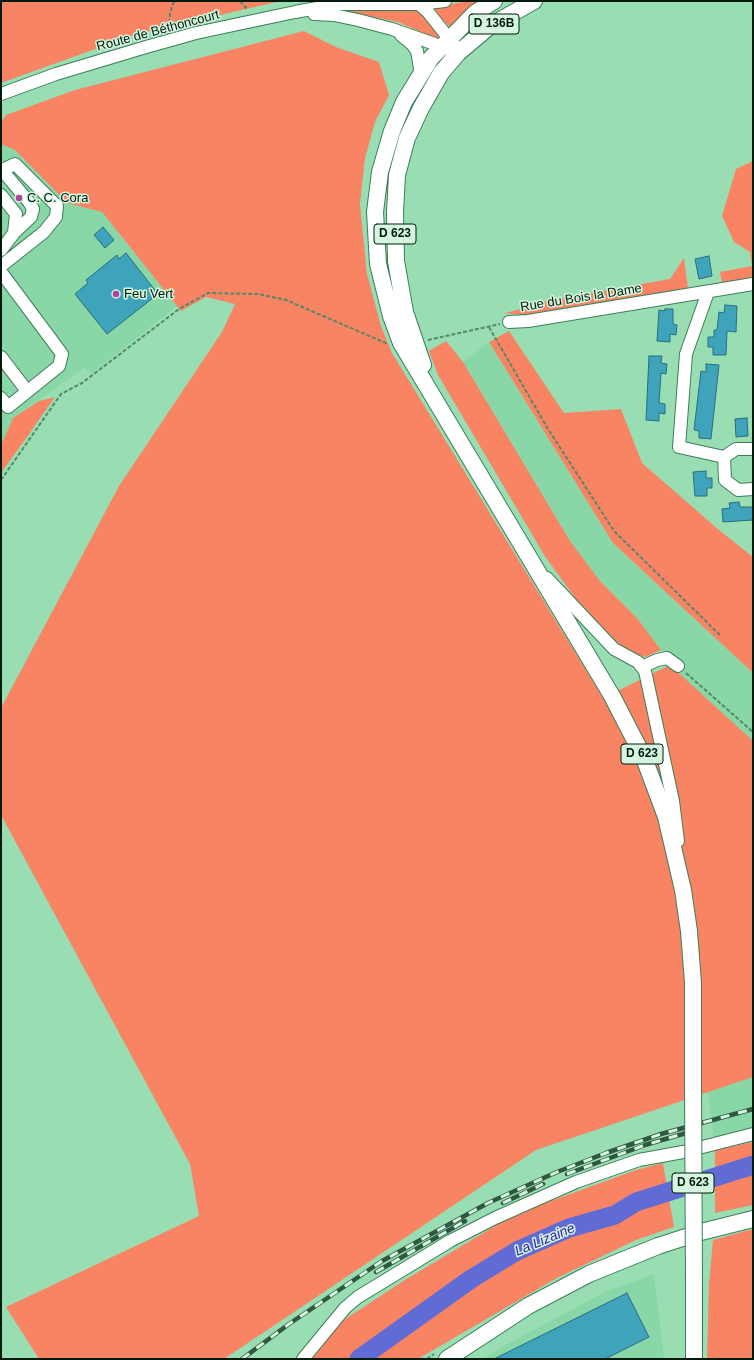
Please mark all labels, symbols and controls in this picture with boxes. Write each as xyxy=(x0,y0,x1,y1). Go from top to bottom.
street label: Route de Béthoncourt xyxy=(95,7,221,55)
road number: D 136B xyxy=(469,14,519,34)
place label: C. C. Cora xyxy=(27,190,88,206)
marker: C. C. Cora xyxy=(14,193,24,203)
road number: D 623 xyxy=(374,224,416,244)
street label: Rue du Bois la Dame xyxy=(519,281,643,315)
place label: Feu Vert xyxy=(124,286,173,302)
marker: Feu Vert xyxy=(111,289,121,299)
road number: D 623 xyxy=(621,744,663,764)
road number: D 623 xyxy=(672,1173,714,1193)
water label: La Lizaine xyxy=(512,1220,578,1260)

